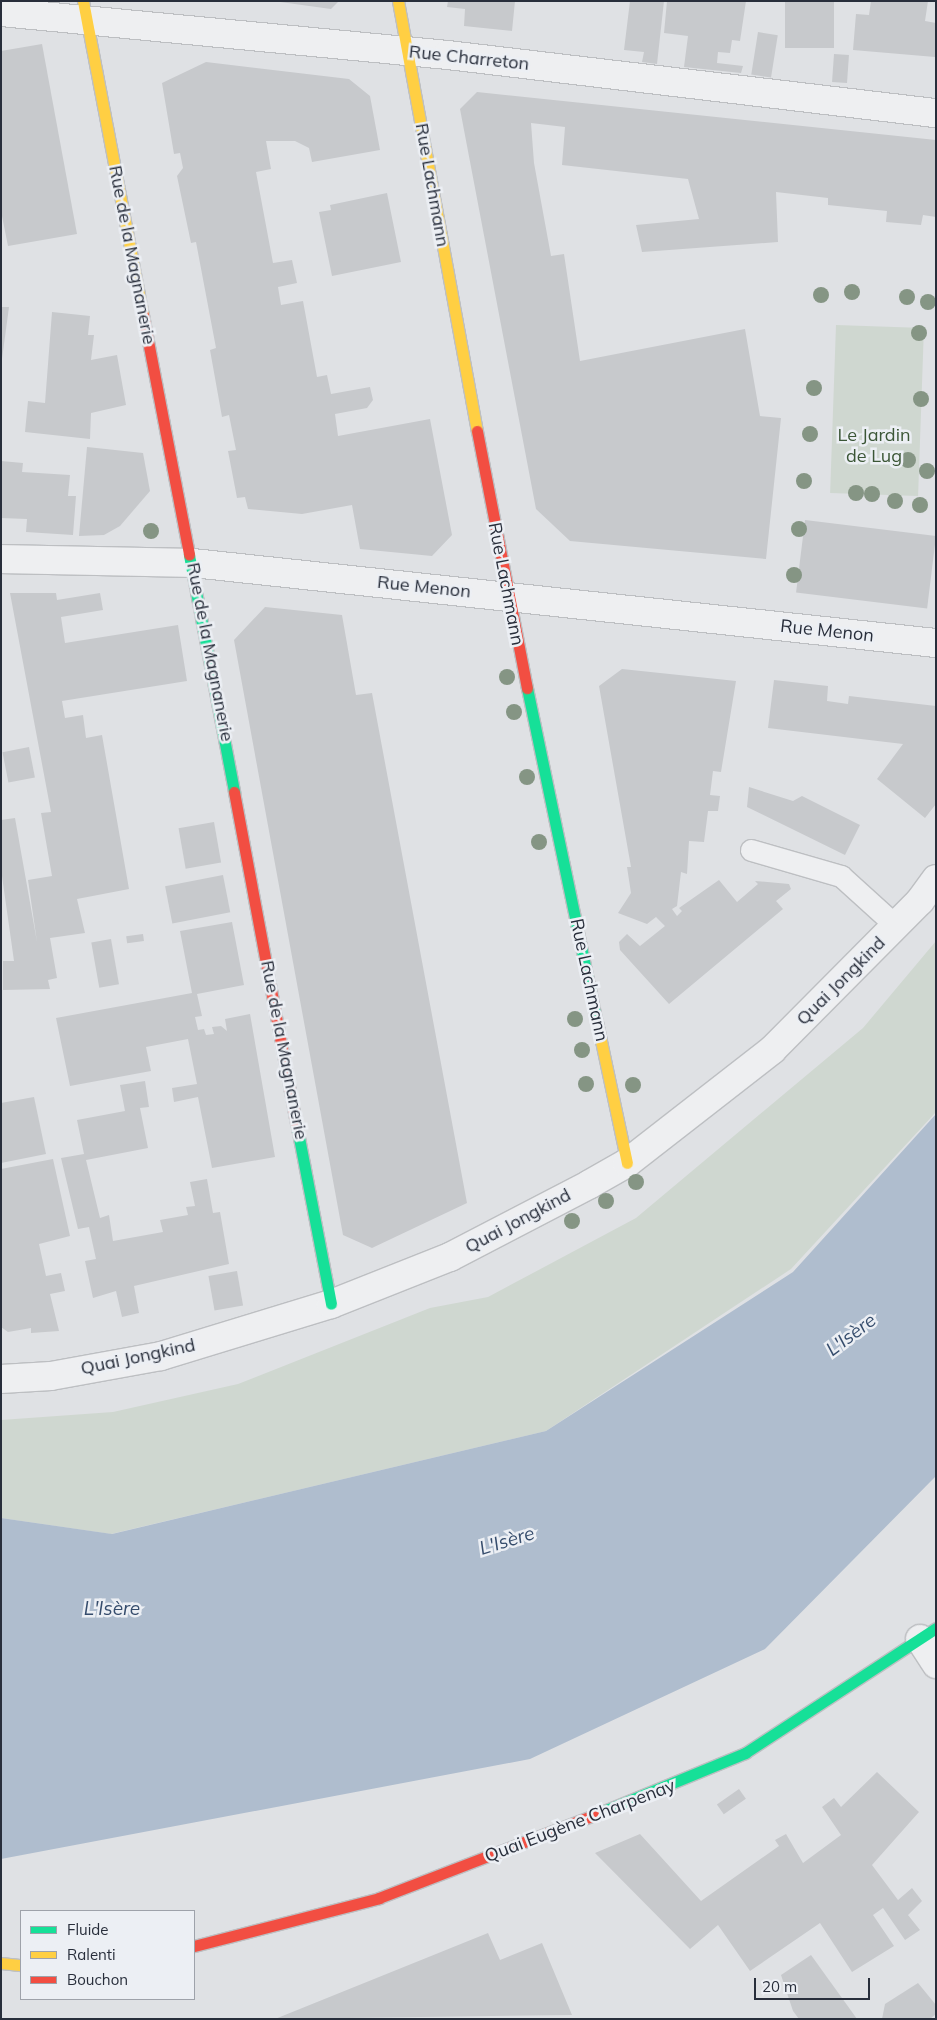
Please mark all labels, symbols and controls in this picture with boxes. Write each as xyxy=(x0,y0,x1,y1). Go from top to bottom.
street label: Rue Charreton xyxy=(408,41,530,75)
street label: Rue Lachmann xyxy=(411,122,453,248)
street label: Rue de la Magnanerie xyxy=(104,164,160,346)
park label: Le Jardin de Lug xyxy=(838,425,910,468)
street label: Rue Lachmann xyxy=(483,521,529,647)
street label: Rue de la Magnanerie xyxy=(182,561,238,743)
street label: Rue Menon xyxy=(376,571,472,603)
street label: Rue Menon xyxy=(779,615,875,647)
street label: Rue Lachmann xyxy=(565,917,613,1043)
street label: Quai Jongkind xyxy=(792,932,890,1030)
street label: Rue de la Magnanerie xyxy=(256,959,312,1141)
street label: Quai Jongkind xyxy=(461,1184,575,1258)
water label: L'Isère xyxy=(822,1309,880,1361)
street label: Quai Jongkind xyxy=(79,1334,197,1380)
water label: L'Isère xyxy=(477,1522,537,1560)
water label: L'Isère xyxy=(84,1598,140,1620)
street label: Quai Eugène Charpenay xyxy=(482,1775,678,1867)
legend xyxy=(20,1910,195,2000)
text: Fluide xyxy=(67,1920,108,1939)
text: Ralenti xyxy=(67,1945,116,1964)
scale bar xyxy=(757,1968,873,2000)
text: Bouchon xyxy=(67,1970,128,1989)
text: 20 m xyxy=(762,1977,797,1996)

